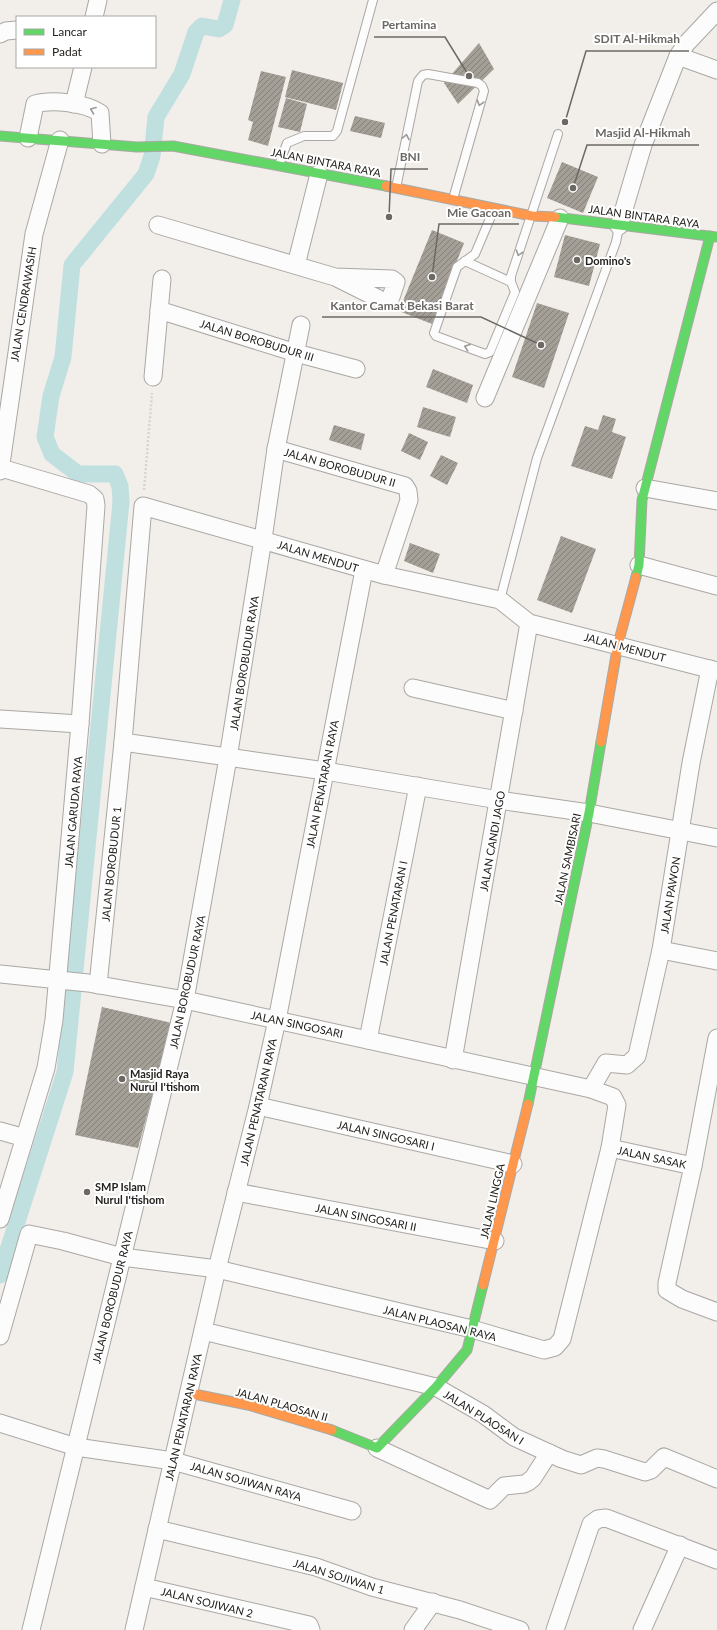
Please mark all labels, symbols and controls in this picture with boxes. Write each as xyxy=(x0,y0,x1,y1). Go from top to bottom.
callout: Pertamina xyxy=(374,13,445,37)
legend xyxy=(16,16,156,68)
text: Pertamina xyxy=(382,17,436,32)
text: Lancar xyxy=(52,24,88,39)
callout: SDIT Al-Hikmah xyxy=(586,27,689,51)
text: SDIT Al-Hikmah xyxy=(594,31,680,46)
text: Padat xyxy=(52,44,83,59)
one-way arrow xyxy=(477,100,485,106)
one-way arrow xyxy=(89,107,96,115)
callout: Masjid Al-Hikmah xyxy=(587,121,699,145)
text: Masjid Al-Hikmah xyxy=(595,125,691,140)
one-way arrow xyxy=(402,134,410,140)
street label: JALAN BINTARA RAYA xyxy=(270,145,383,179)
callout: BNI xyxy=(391,145,428,169)
text: BNI xyxy=(400,149,420,164)
callout: Mie Gacoan xyxy=(439,200,519,224)
street label: JALAN BINTARA RAYA xyxy=(588,202,701,230)
text: Mie Gacoan xyxy=(447,205,511,220)
street label: JALAN CENDRAWASIH xyxy=(7,245,39,363)
one-way arrow xyxy=(515,250,524,257)
place label: Domino's xyxy=(585,254,631,267)
marker: Domino's xyxy=(572,255,582,265)
callout: Kantor Camat Bekasi Barat xyxy=(322,293,481,317)
text: Kantor Camat Bekasi Barat xyxy=(330,298,474,313)
street label: JALAN BOROBUDUR III xyxy=(198,316,316,364)
one-way arrow xyxy=(464,344,471,352)
street label: JALAN BOROBUDUR II xyxy=(283,445,397,489)
street label: JALAN MENDUT xyxy=(276,537,361,575)
street label: JALAN BOROBUDUR RAYA xyxy=(227,594,261,731)
street label: JALAN MENDUT xyxy=(583,630,668,664)
street label: JALAN PENATARAN RAYA xyxy=(303,718,341,849)
street label: JALAN GARUDA RAYA xyxy=(62,755,84,868)
street label: JALAN CANDI JAGO xyxy=(477,789,507,892)
street label: JALAN BOROBUDUR 1 xyxy=(98,806,124,922)
street label: JALAN SAMBISARI xyxy=(551,812,583,906)
street label: JALAN PAWON xyxy=(657,856,683,934)
street label: JALAN PENATARAN I xyxy=(376,860,410,966)
street label: JALAN BOROBUDUR RAYA xyxy=(166,913,208,1050)
street label: JALAN SINGOSARI xyxy=(250,1008,344,1040)
street label: JALAN PENATARAN RAYA xyxy=(237,1037,279,1167)
place label: Masjid Raya Nurul I'tishom xyxy=(130,1067,200,1093)
marker: Masjid Raya Nurul I'tishom xyxy=(117,1074,127,1084)
street label: JALAN SINGOSARI I xyxy=(336,1117,436,1153)
street label: JALAN SASAK xyxy=(616,1143,688,1171)
street label: JALAN LINGGA xyxy=(477,1162,507,1240)
place label: SMP Islam Nurul I'tishom xyxy=(95,1180,165,1206)
marker: SMP Islam Nurul I'tishom xyxy=(82,1187,92,1197)
street label: JALAN SINGOSARI II xyxy=(314,1201,418,1233)
street label: JALAN BOROBUDUR RAYA xyxy=(89,1229,135,1365)
street label: JALAN PLAOSAN RAYA xyxy=(382,1303,498,1343)
street label: JALAN PENATARAN RAYA xyxy=(162,1352,204,1482)
street label: JALAN PLAOSAN II xyxy=(234,1385,330,1423)
street label: JALAN PLAOSAN I xyxy=(441,1387,527,1447)
street label: JALAN SOJIWAN RAYA xyxy=(189,1459,304,1503)
street label: JALAN SOJIWAN 1 xyxy=(292,1556,386,1596)
street label: JALAN SOJIWAN 2 xyxy=(160,1584,254,1620)

